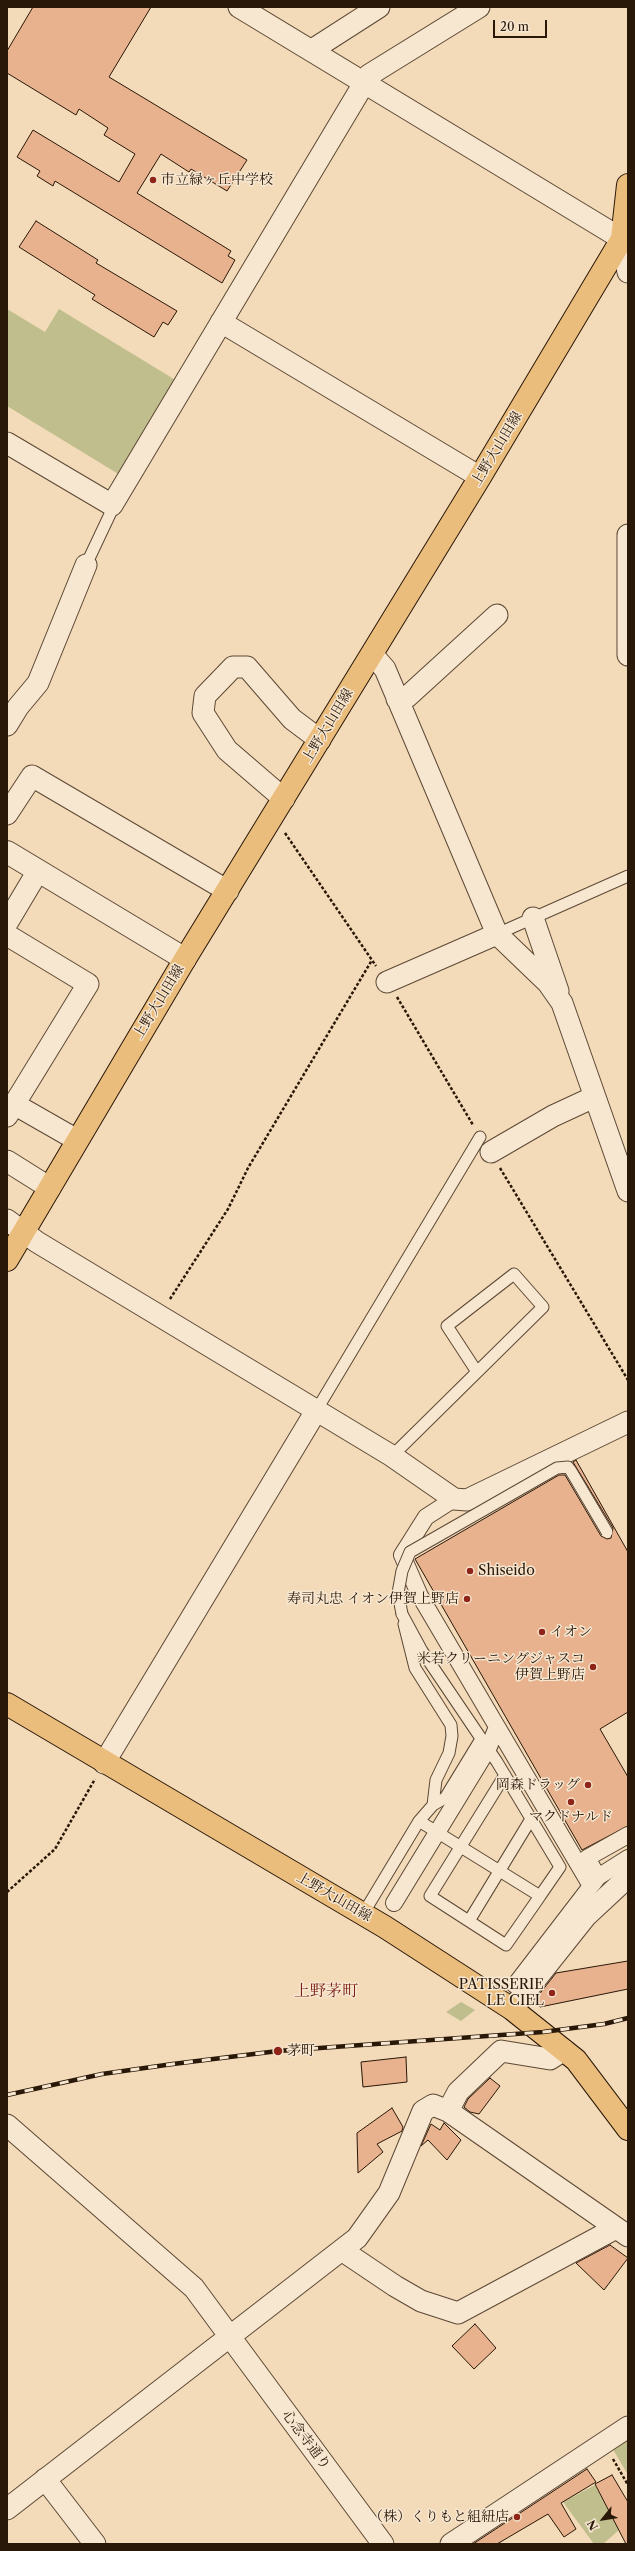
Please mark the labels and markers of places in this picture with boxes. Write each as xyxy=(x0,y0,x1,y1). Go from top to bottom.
place label: 市立緑ヶ丘中学校 xyxy=(161,172,273,188)
marker: 市立緑ヶ丘中学校 xyxy=(148,175,158,185)
place label: Shiseido xyxy=(478,1563,535,1579)
marker: Shiseido xyxy=(465,1566,475,1576)
place label: 寿司丸忠 イオン伊賀上野店 xyxy=(287,1591,459,1607)
marker: 寿司丸忠 イオン伊賀上野店 xyxy=(462,1594,472,1604)
place label: イオン xyxy=(550,1624,592,1640)
marker: イオン xyxy=(537,1627,547,1637)
place label: 米若クリーニングジャスコ 伊賀上野店 xyxy=(417,1651,585,1684)
marker: 米若クリーニングジャスコ 伊賀上野店 xyxy=(588,1662,598,1672)
place label: 岡森ドラッグ xyxy=(496,1777,580,1793)
marker: 岡森ドラッグ xyxy=(583,1780,593,1790)
marker: マクドナルド xyxy=(566,1797,576,1807)
place label: マクドナルド xyxy=(529,1809,613,1825)
place label: PATISSERIE LE CIEL xyxy=(459,1977,544,2010)
marker: PATISSERIE LE CIEL xyxy=(547,1988,557,1998)
place label: 茅町 xyxy=(287,2043,315,2059)
marker: 茅町 xyxy=(272,2045,284,2057)
place label: （株）くりもと組紐店 xyxy=(369,2509,509,2525)
marker: （株）くりもと組紐店 xyxy=(512,2512,522,2522)

